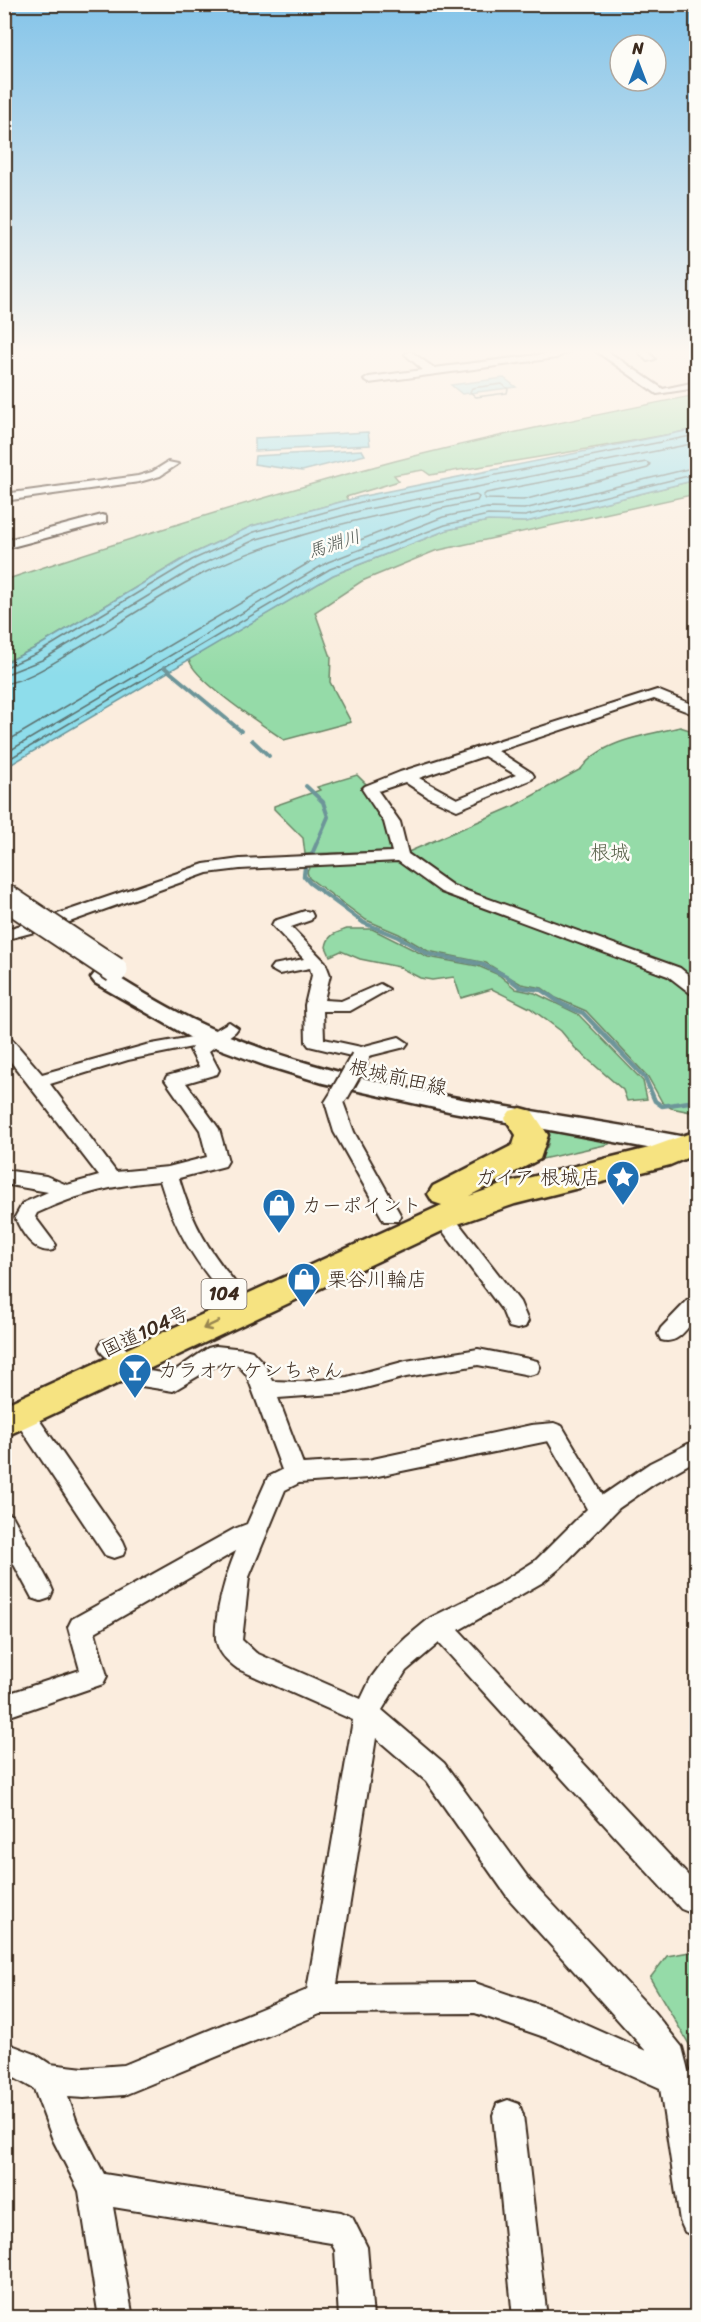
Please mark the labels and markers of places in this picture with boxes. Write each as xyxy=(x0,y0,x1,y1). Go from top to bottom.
place icon: ガイア 根城店 xyxy=(605,1159,641,1206)
place label: ガイア 根城店 xyxy=(476,1160,600,1195)
shop icon: カーポイント xyxy=(261,1187,297,1234)
place label: カーポイント xyxy=(302,1188,422,1223)
shop icon: 栗谷川輪店 xyxy=(286,1261,322,1308)
place label: 栗谷川輪店 xyxy=(327,1262,427,1297)
bar icon: カラオケ ケンちゃん xyxy=(117,1352,153,1399)
place label: カラオケ ケンちゃん xyxy=(158,1353,343,1388)

